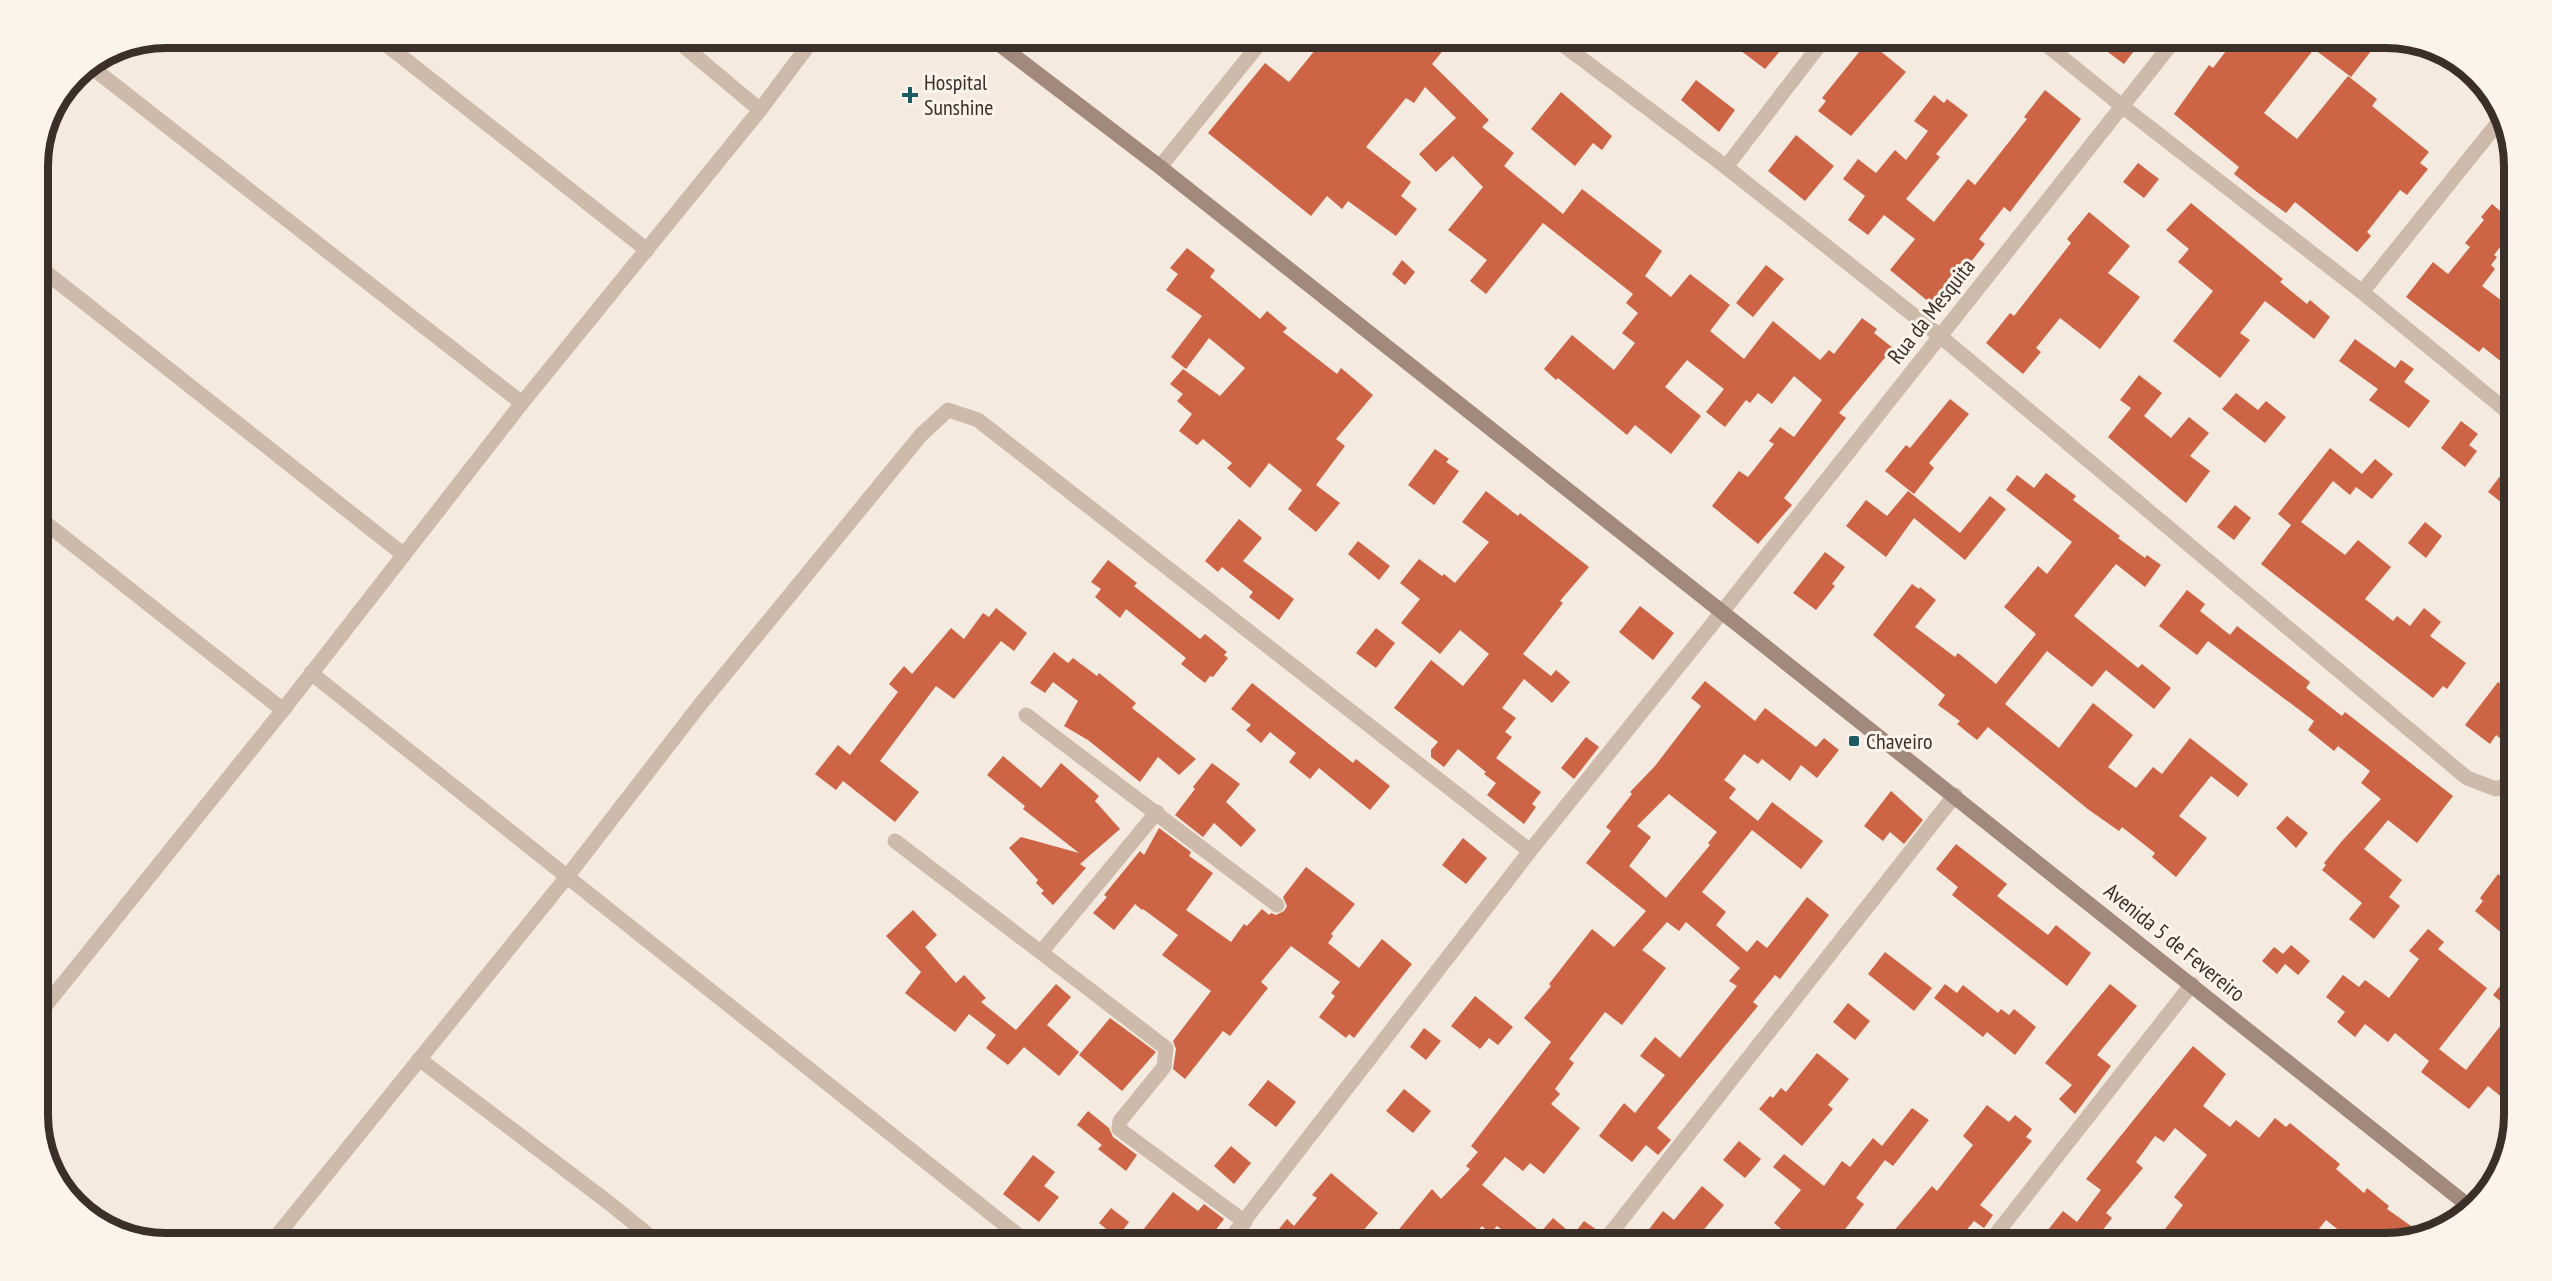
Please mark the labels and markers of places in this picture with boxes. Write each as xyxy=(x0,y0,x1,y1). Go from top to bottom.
place label: Hospital Sunshine xyxy=(924,68,993,121)
marker: Hospital Sunshine xyxy=(901,86,919,104)
place label: Chaveiro xyxy=(1866,727,1932,755)
marker: Chaveiro xyxy=(1847,734,1861,748)

